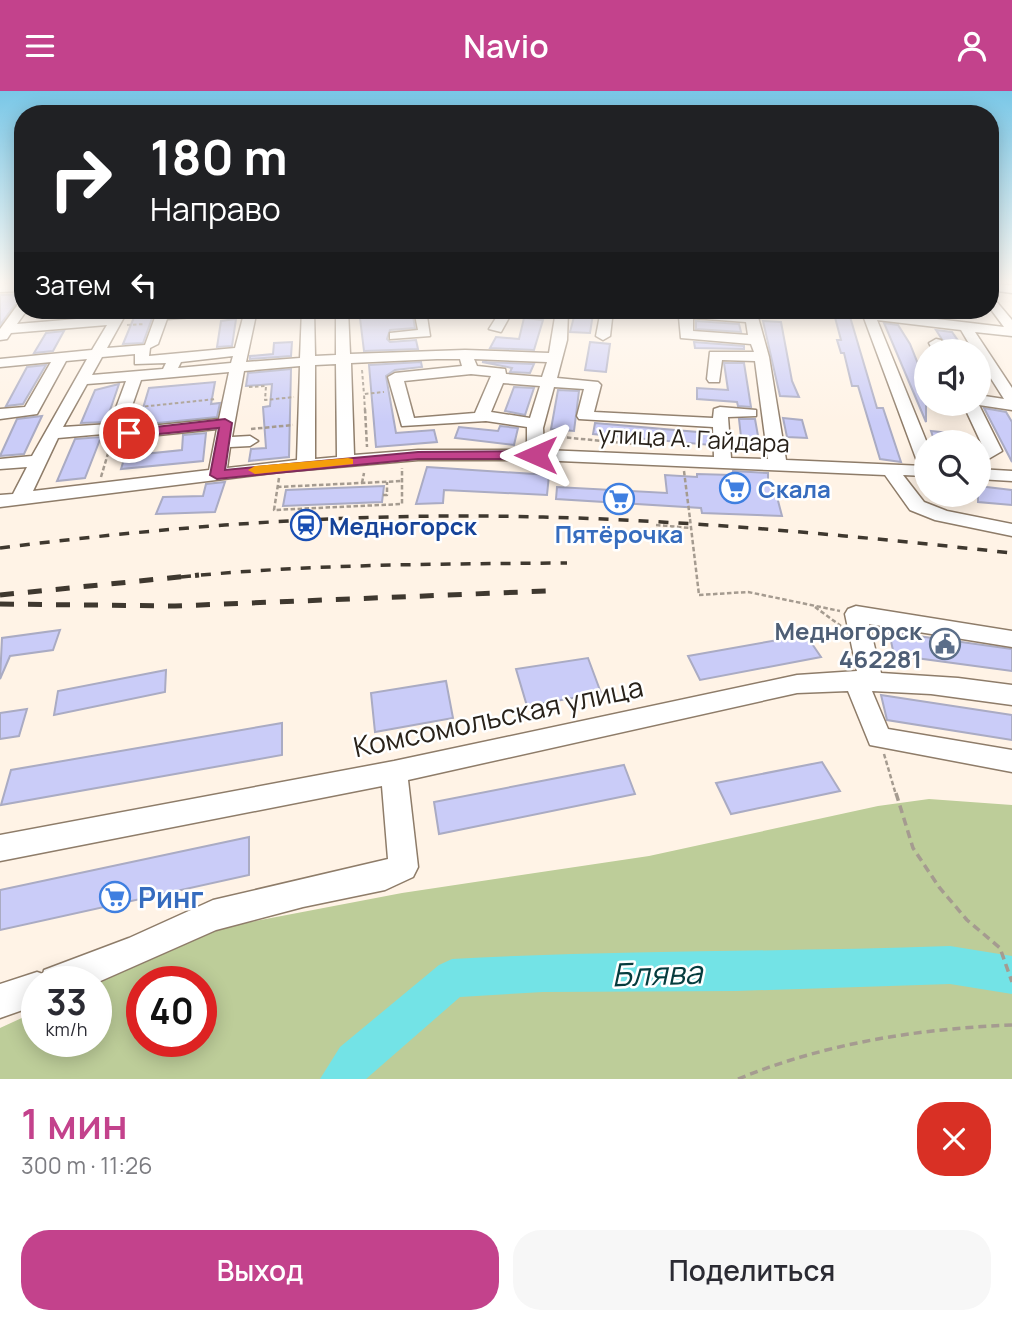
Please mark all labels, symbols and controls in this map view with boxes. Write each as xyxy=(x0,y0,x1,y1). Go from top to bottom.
text: Navio xyxy=(463,24,549,68)
icon: menu xyxy=(21,27,59,65)
icon: person xyxy=(953,27,991,65)
text: 180 m xyxy=(150,123,288,190)
icon: right xyxy=(35,133,126,224)
text: Направо xyxy=(150,187,281,231)
icon: left xyxy=(125,266,163,304)
text: Затем xyxy=(35,267,111,303)
map controls xyxy=(914,339,991,507)
button: sound xyxy=(914,339,991,416)
pin xyxy=(99,403,159,463)
icon: arrive xyxy=(110,414,148,452)
street label: улица А. Гайдара xyxy=(597,416,791,460)
position arrow xyxy=(499,418,573,492)
button: search xyxy=(914,430,991,507)
supermarket icon: Скала xyxy=(718,471,752,505)
place label: Скала xyxy=(758,472,831,505)
supermarket icon: Пятёрочка xyxy=(602,482,636,516)
station icon: Медногорск xyxy=(289,508,323,542)
place label: Медногорск xyxy=(329,509,478,542)
place label: Пятёрочка xyxy=(555,517,683,550)
place label: Медногорск 462281 xyxy=(774,614,923,675)
public building icon: Медногорск 462281 xyxy=(928,627,962,661)
street label: Комсомольская улица xyxy=(350,667,646,765)
place label: Ринг xyxy=(138,878,204,916)
supermarket icon: Ринг xyxy=(98,880,132,914)
water label: Блява xyxy=(611,949,705,997)
speed limit sign: 40 xyxy=(126,966,217,1057)
text: 33 xyxy=(46,978,87,1026)
text: km/h xyxy=(46,1017,87,1041)
text: 1 мин xyxy=(21,1094,128,1152)
button: close xyxy=(917,1102,991,1176)
text: 300 m · 11:26 xyxy=(21,1149,153,1181)
button: Выход xyxy=(21,1230,499,1310)
button: Поделиться xyxy=(513,1230,991,1310)

